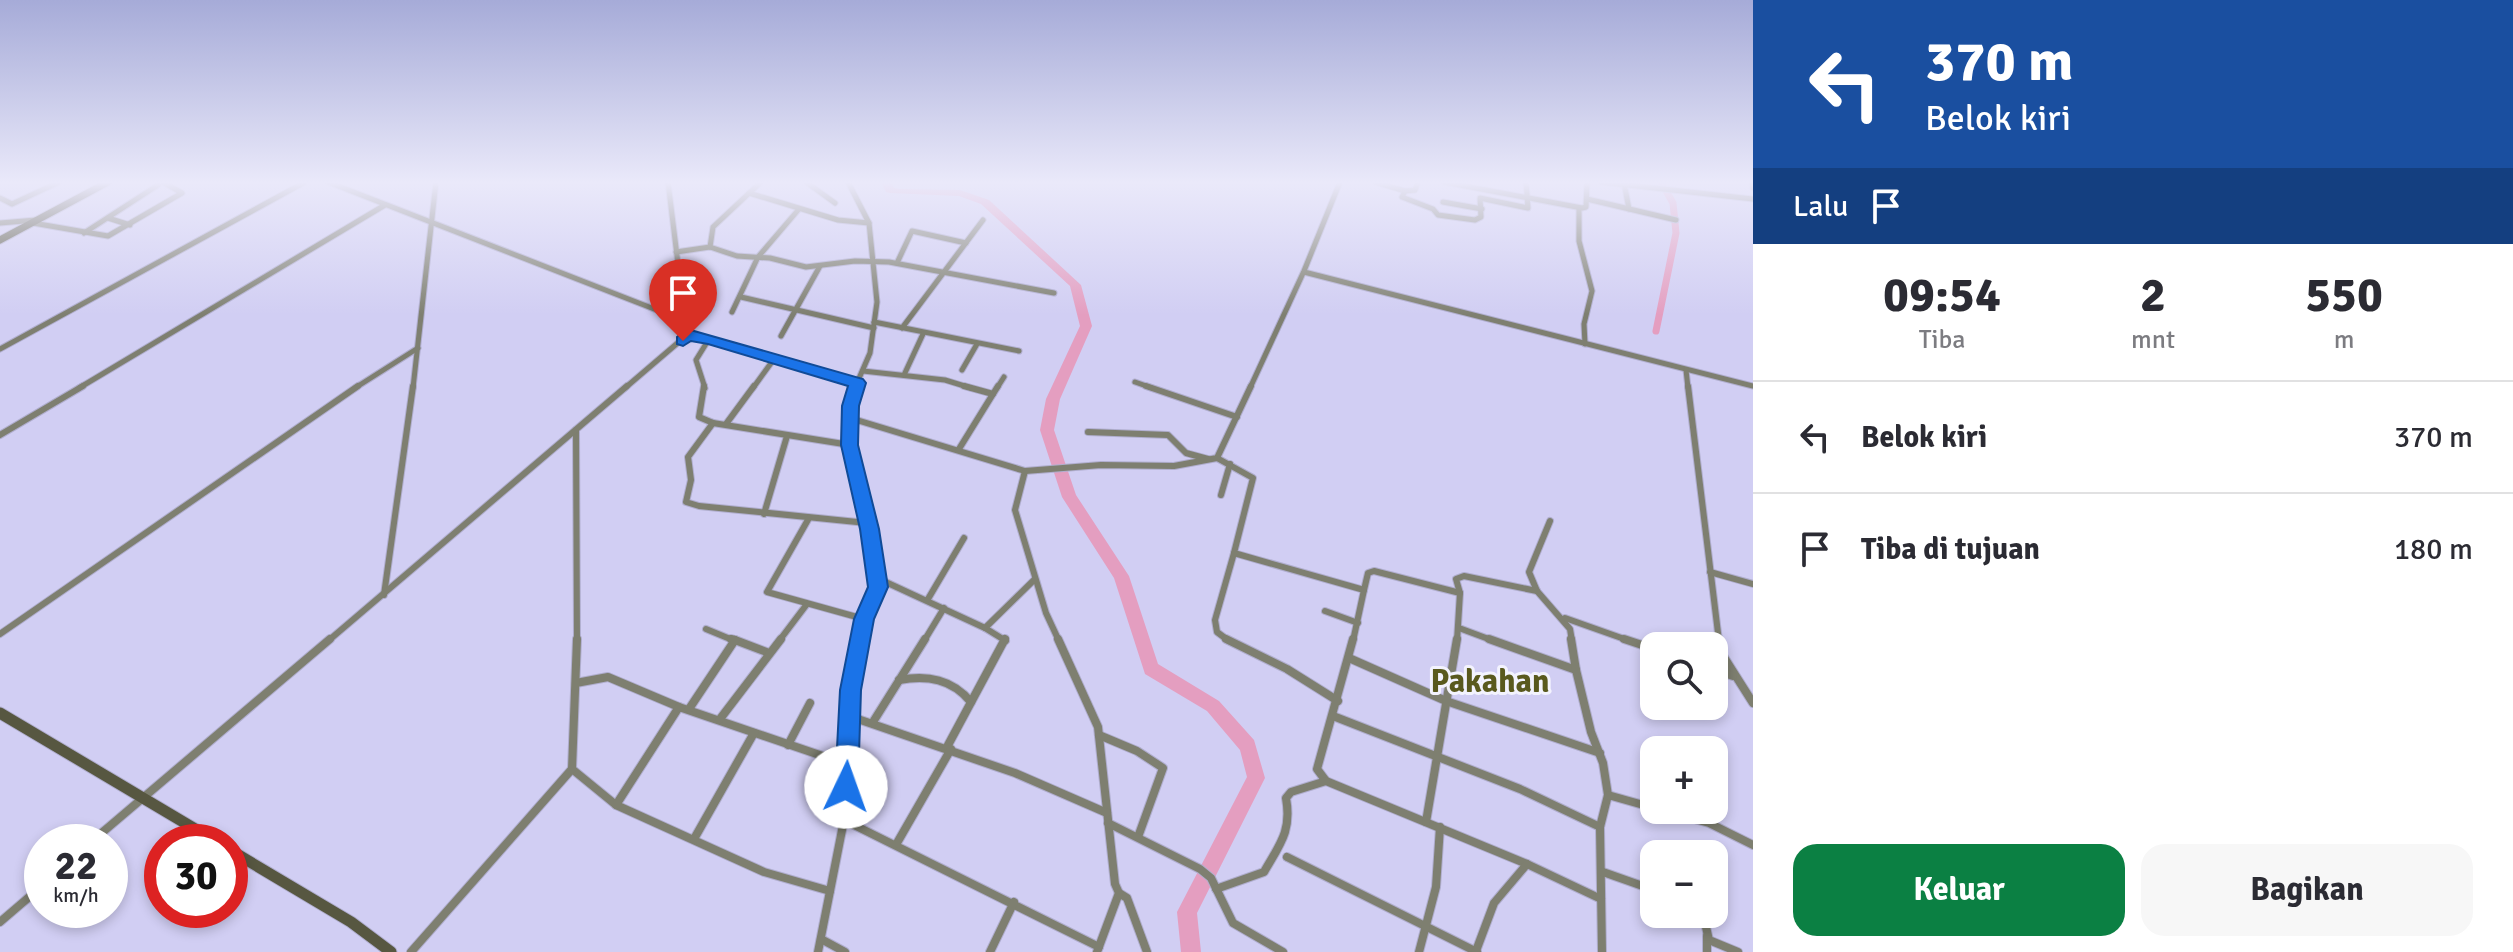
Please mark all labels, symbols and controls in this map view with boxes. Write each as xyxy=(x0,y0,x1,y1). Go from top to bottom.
text: 370 m xyxy=(1925,27,2073,96)
icon: left xyxy=(1793,32,1897,136)
text: Belok kiri xyxy=(1925,96,2071,141)
icon: arrive xyxy=(1864,184,1908,228)
text: Lalu xyxy=(1793,188,1848,225)
pin xyxy=(649,259,717,341)
text: 09:54 xyxy=(1883,266,2001,325)
text: 2 xyxy=(2140,266,2166,325)
text: 550 xyxy=(2305,266,2383,325)
icon: arrive xyxy=(661,271,705,315)
text: Tiba xyxy=(1919,324,1965,356)
text: mnt xyxy=(2131,324,2175,356)
text: m xyxy=(2334,324,2354,356)
icon: left xyxy=(1793,415,1837,459)
text: Belok kiri xyxy=(1861,419,1987,456)
text: 370 m xyxy=(2394,419,2473,456)
icon: arrive xyxy=(1793,527,1837,571)
text: Tiba di tujuan xyxy=(1861,531,2040,568)
text: 180 m xyxy=(2394,531,2473,568)
map controls xyxy=(1640,632,1728,928)
button: search xyxy=(1640,632,1728,720)
district label: Pakahan xyxy=(1430,662,1550,701)
button: + xyxy=(1640,736,1728,824)
position arrow xyxy=(804,745,888,829)
speed limit sign: 30 xyxy=(144,824,248,928)
button: − xyxy=(1640,840,1728,928)
text: 22 xyxy=(54,841,98,891)
button: Keluar xyxy=(1793,844,2125,936)
button: Bagikan xyxy=(2141,844,2473,936)
text: km/h xyxy=(53,883,99,908)

